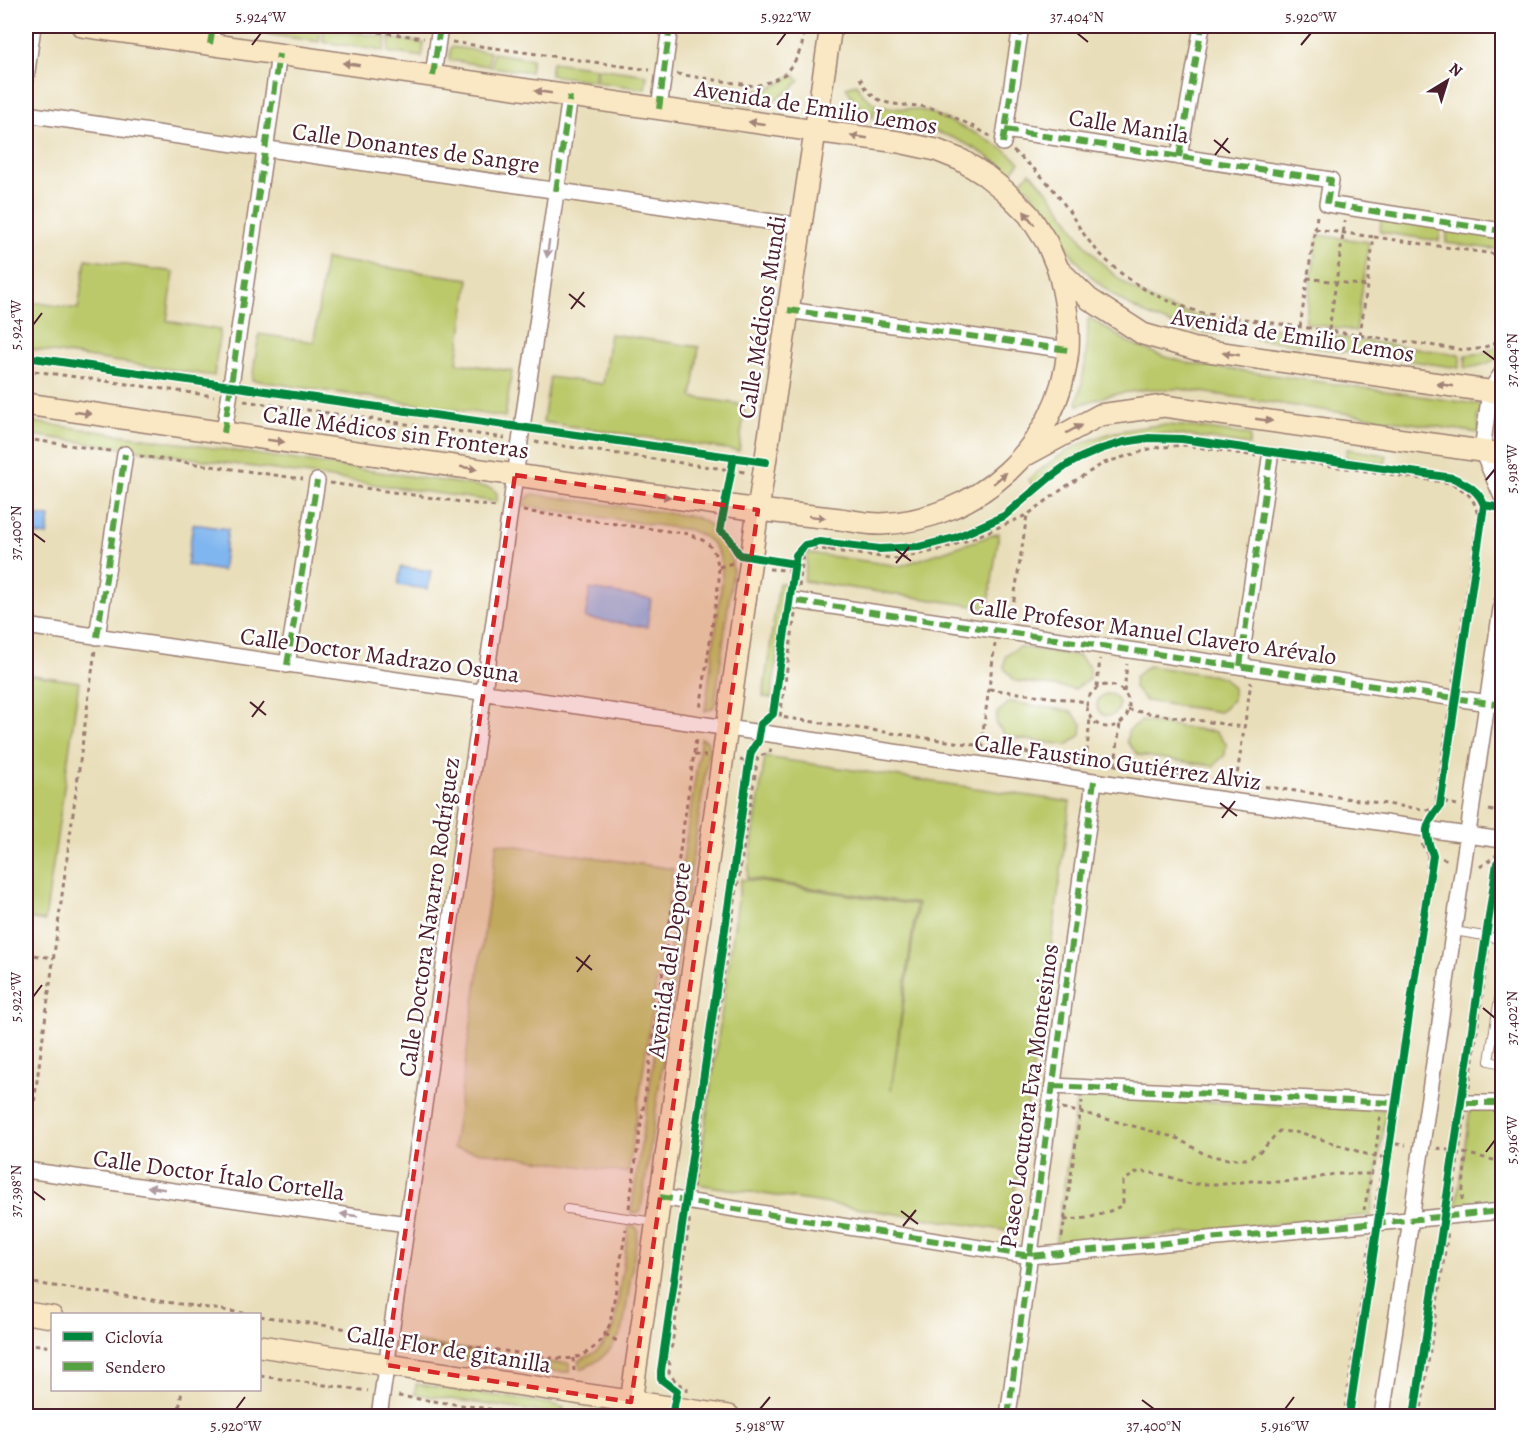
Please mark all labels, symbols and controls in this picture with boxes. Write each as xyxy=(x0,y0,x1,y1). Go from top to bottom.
text: 5.924°W xyxy=(236,7,286,27)
text: 5.922°W xyxy=(761,7,811,27)
text: 37.404°N xyxy=(1050,7,1104,27)
text: 5.920°W xyxy=(1285,7,1337,27)
north arrow xyxy=(1417,51,1477,111)
text: N xyxy=(1444,58,1467,82)
one-way arrow xyxy=(341,60,360,69)
street label: Avenida de Emilio Lemos xyxy=(691,72,940,142)
one-way arrow xyxy=(534,88,553,97)
street label: Calle Manila xyxy=(1066,101,1192,151)
street label: Calle Donantes de Sangre xyxy=(290,115,542,181)
one-way arrow xyxy=(748,118,767,127)
one-way arrow xyxy=(850,133,869,142)
one-way arrow xyxy=(1023,210,1036,226)
street label: Calle Médicos Mundi xyxy=(730,213,794,421)
one-way arrow xyxy=(543,240,552,259)
text: 5.924°W xyxy=(6,300,26,350)
street label: Avenida de Emilio Lemos xyxy=(1168,300,1417,370)
text: 37.404°N xyxy=(1502,333,1522,387)
one-way arrow xyxy=(1221,349,1240,358)
one-way arrow xyxy=(1435,380,1454,389)
street label: Calle Médicos sin Fronteras xyxy=(261,397,531,467)
one-way arrow xyxy=(74,408,93,417)
one-way arrow xyxy=(1254,416,1273,425)
one-way arrow xyxy=(1066,424,1083,434)
one-way arrow xyxy=(267,436,286,445)
text: 5.918°W xyxy=(1502,445,1522,493)
one-way arrow xyxy=(460,464,479,473)
one-way arrow xyxy=(992,471,1008,484)
one-way arrow xyxy=(653,492,672,501)
text: 37.400°N xyxy=(6,505,26,561)
one-way arrow xyxy=(807,512,826,521)
street label: Calle Profesor Manuel Clavero Arévalo xyxy=(967,589,1339,673)
street label: Calle Doctor Madrazo Osuna xyxy=(238,620,523,691)
street label: Calle Faustino Gutiérrez Alviz xyxy=(972,726,1264,798)
street label: Calle Doctora Navarro Rodríguez xyxy=(391,755,467,1079)
street label: Avenida del Deporte xyxy=(639,860,699,1061)
street label: Paseo Locutora Eva Montesinos xyxy=(992,941,1066,1251)
text: 5.922°W xyxy=(6,972,26,1022)
text: 37.402°N xyxy=(1502,991,1522,1045)
text: 5.916°W xyxy=(1502,1116,1522,1164)
street label: Calle Doctor Ítalo Cortella xyxy=(91,1141,348,1209)
text: 37.398°N xyxy=(6,1164,26,1217)
one-way arrow xyxy=(146,1184,165,1193)
one-way arrow xyxy=(339,1211,358,1220)
legend xyxy=(51,1313,261,1391)
street label: Calle Flor de gitanilla xyxy=(344,1317,554,1381)
text: Ciclovía xyxy=(105,1325,164,1349)
text: Sendero xyxy=(105,1355,166,1379)
text: 5.920°W xyxy=(210,1416,262,1436)
text: 5.918°W xyxy=(736,1416,784,1436)
text: 37.400°N xyxy=(1126,1416,1182,1436)
text: 5.916°W xyxy=(1261,1416,1309,1436)

